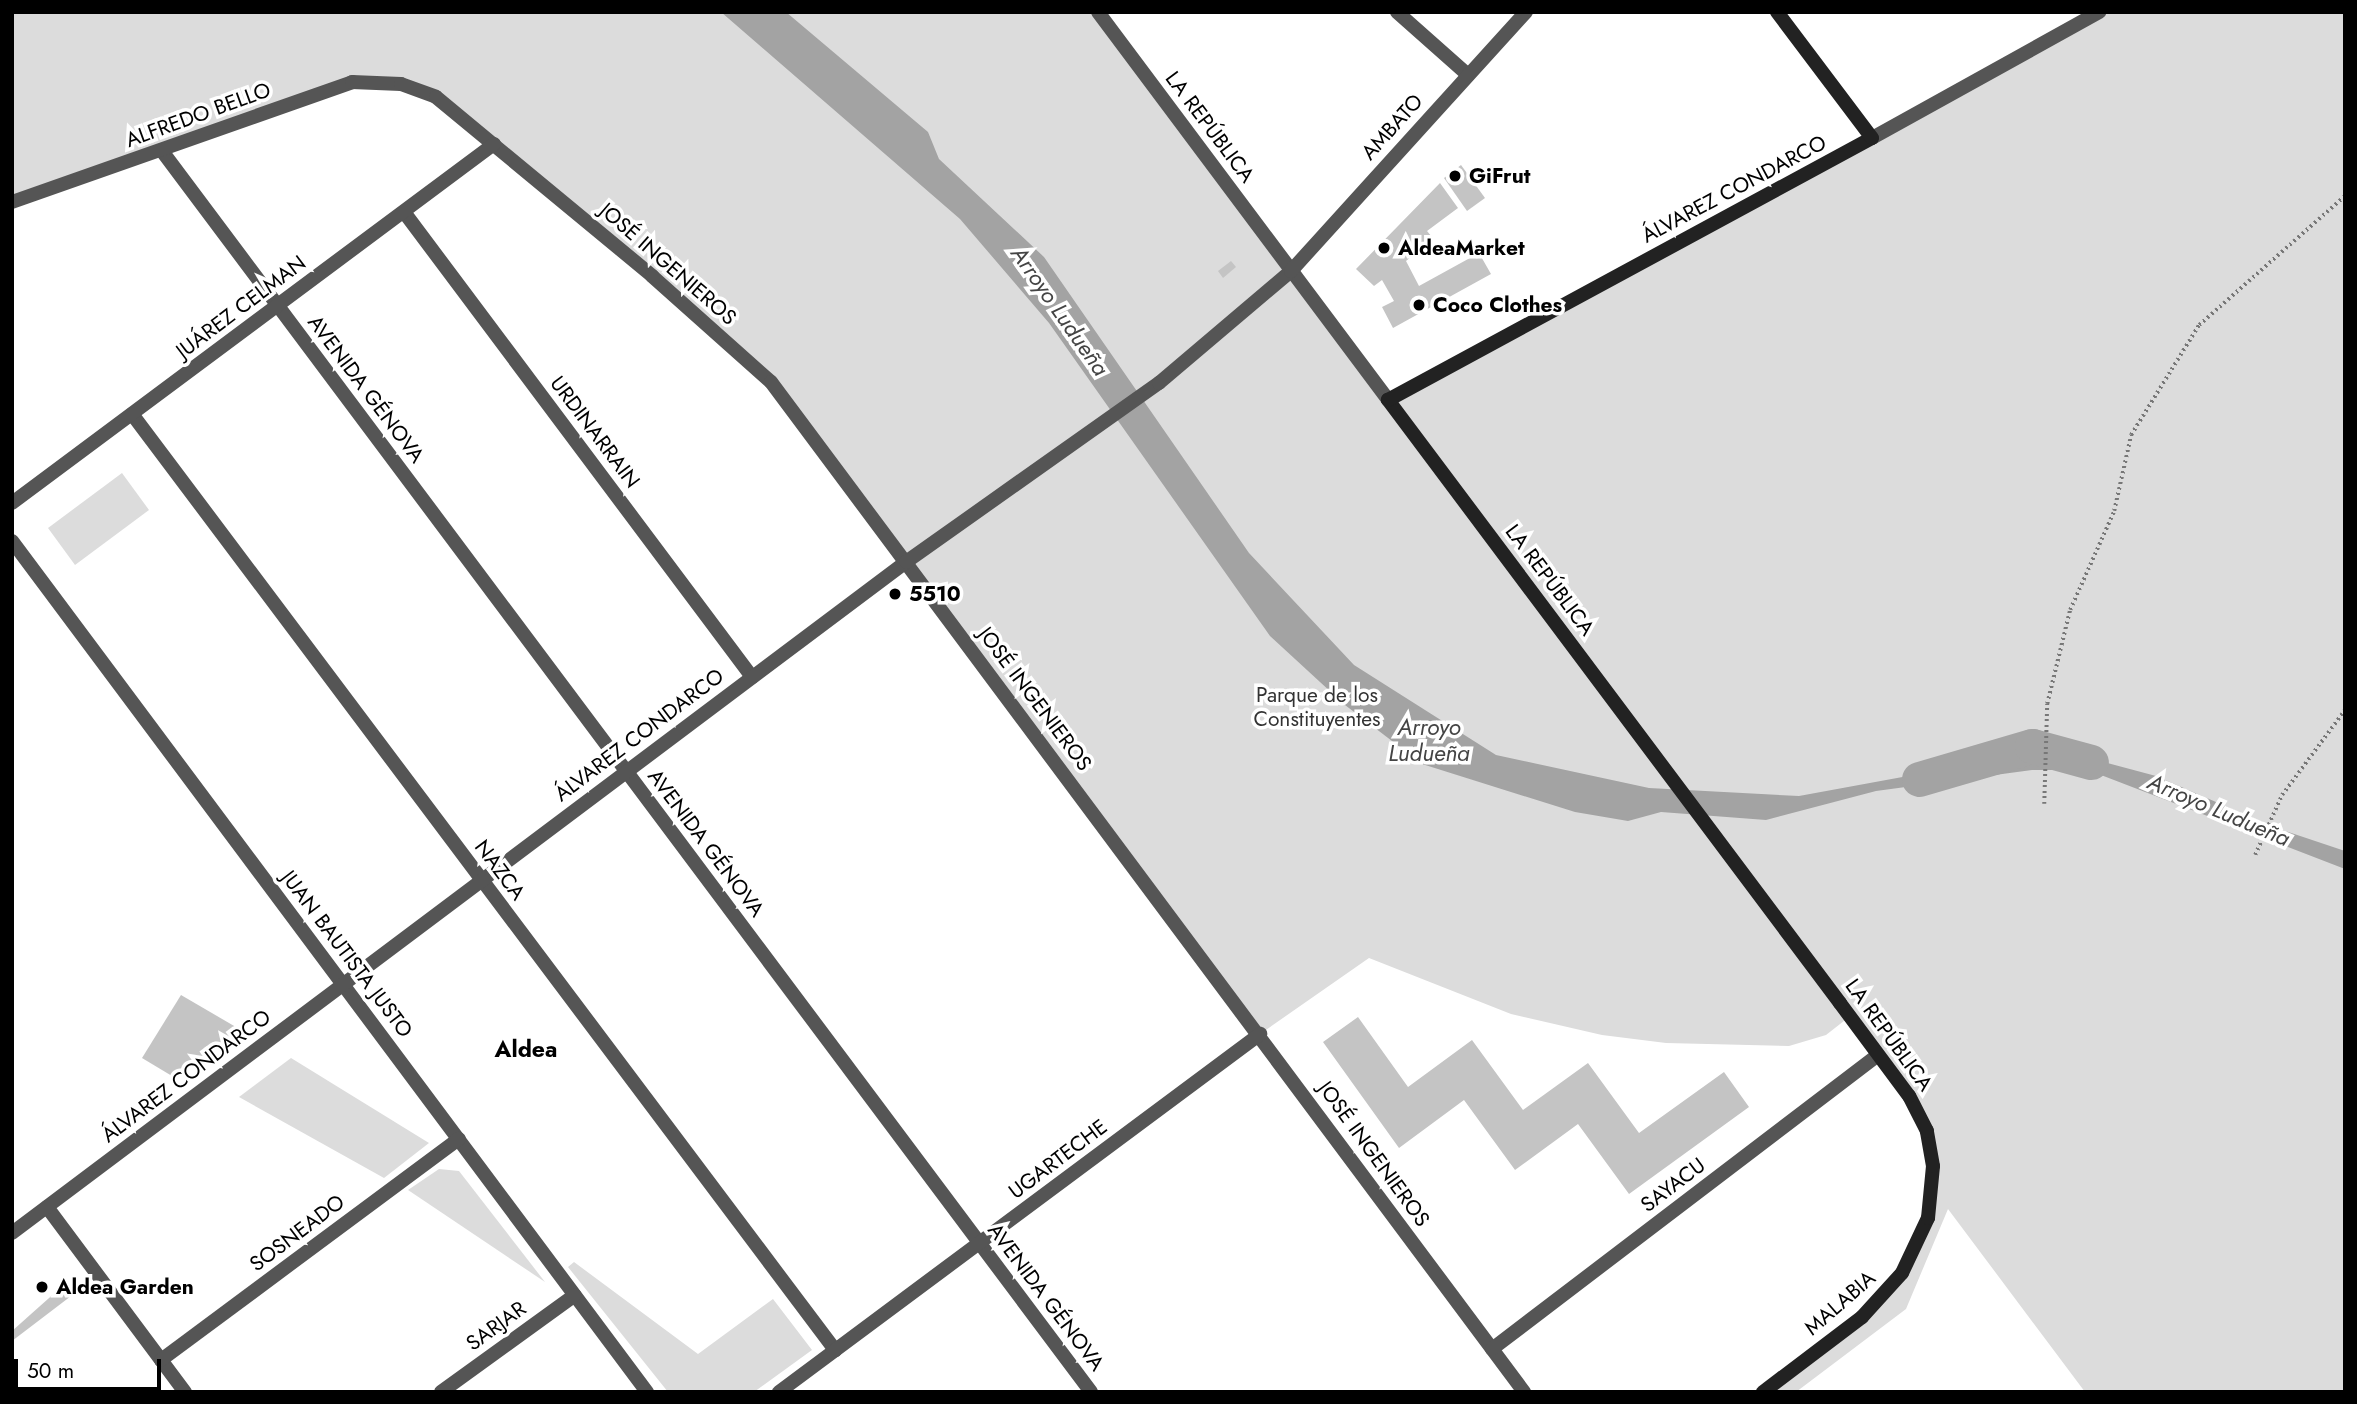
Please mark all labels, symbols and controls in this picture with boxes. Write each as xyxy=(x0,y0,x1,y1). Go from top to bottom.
street label: LA REPÚBLICA xyxy=(1160,67,1260,187)
street label: ALFREDO BELLO xyxy=(122,77,274,153)
street label: AMBATO xyxy=(1356,89,1428,165)
street label: ÁLVAREZ CONDARCO xyxy=(1637,130,1831,248)
place label: GiFrut xyxy=(1469,163,1530,189)
marker: GiFrut xyxy=(1447,168,1463,184)
street label: JOSÉ INGENIEROS xyxy=(594,198,742,330)
place label: AldeaMarket xyxy=(1398,235,1525,261)
marker: AldeaMarket xyxy=(1376,240,1392,256)
water label: Arroyo Ludueña xyxy=(1005,241,1115,381)
street label: JUÁREZ CELMAN xyxy=(171,250,311,364)
place label: Coco Clothes xyxy=(1433,292,1562,318)
marker: Coco Clothes xyxy=(1411,297,1427,313)
street label: AVENIDA GÉNOVA xyxy=(302,310,430,468)
street label: URDINARRAIN xyxy=(545,371,645,493)
street label: LA REPÚBLICA xyxy=(1500,520,1600,640)
place label: 5510 xyxy=(909,581,961,607)
marker: 5510 xyxy=(887,586,903,602)
street label: JOSÉ INGENIEROS xyxy=(973,622,1097,776)
street label: ÁLVAREZ CONDARCO xyxy=(549,663,729,807)
park label: Parque de los Constituyentes xyxy=(1254,682,1380,732)
water label: Arroyo Ludueña xyxy=(1388,713,1470,767)
street label: AVENIDA GÉNOVA xyxy=(642,764,770,922)
water label: Arroyo Ludueña xyxy=(2144,768,2294,852)
street label: NAZCA xyxy=(469,835,531,905)
street label: JUAN BAUTISTA JUSTO xyxy=(276,866,418,1042)
street label: LA REPÚBLICA xyxy=(1840,974,1938,1096)
street label: ÁLVAREZ CONDARCO xyxy=(96,1004,276,1148)
district label: Aldea xyxy=(495,1035,557,1063)
street label: JOSÉ INGENIEROS xyxy=(1313,1077,1435,1231)
street label: UGARTECHE xyxy=(1004,1114,1112,1204)
street label: SAYACU xyxy=(1636,1153,1710,1217)
street label: SOSNEADO xyxy=(245,1189,349,1277)
street label: AVENIDA GÉNOVA xyxy=(982,1218,1110,1376)
street label: MALABIA xyxy=(1799,1265,1881,1341)
place label: Aldea Garden xyxy=(56,1274,194,1300)
marker: Aldea Garden xyxy=(34,1279,50,1295)
street label: SARJAR xyxy=(461,1296,531,1356)
scale bar xyxy=(18,1344,164,1388)
text: 50 m xyxy=(27,1356,74,1386)

